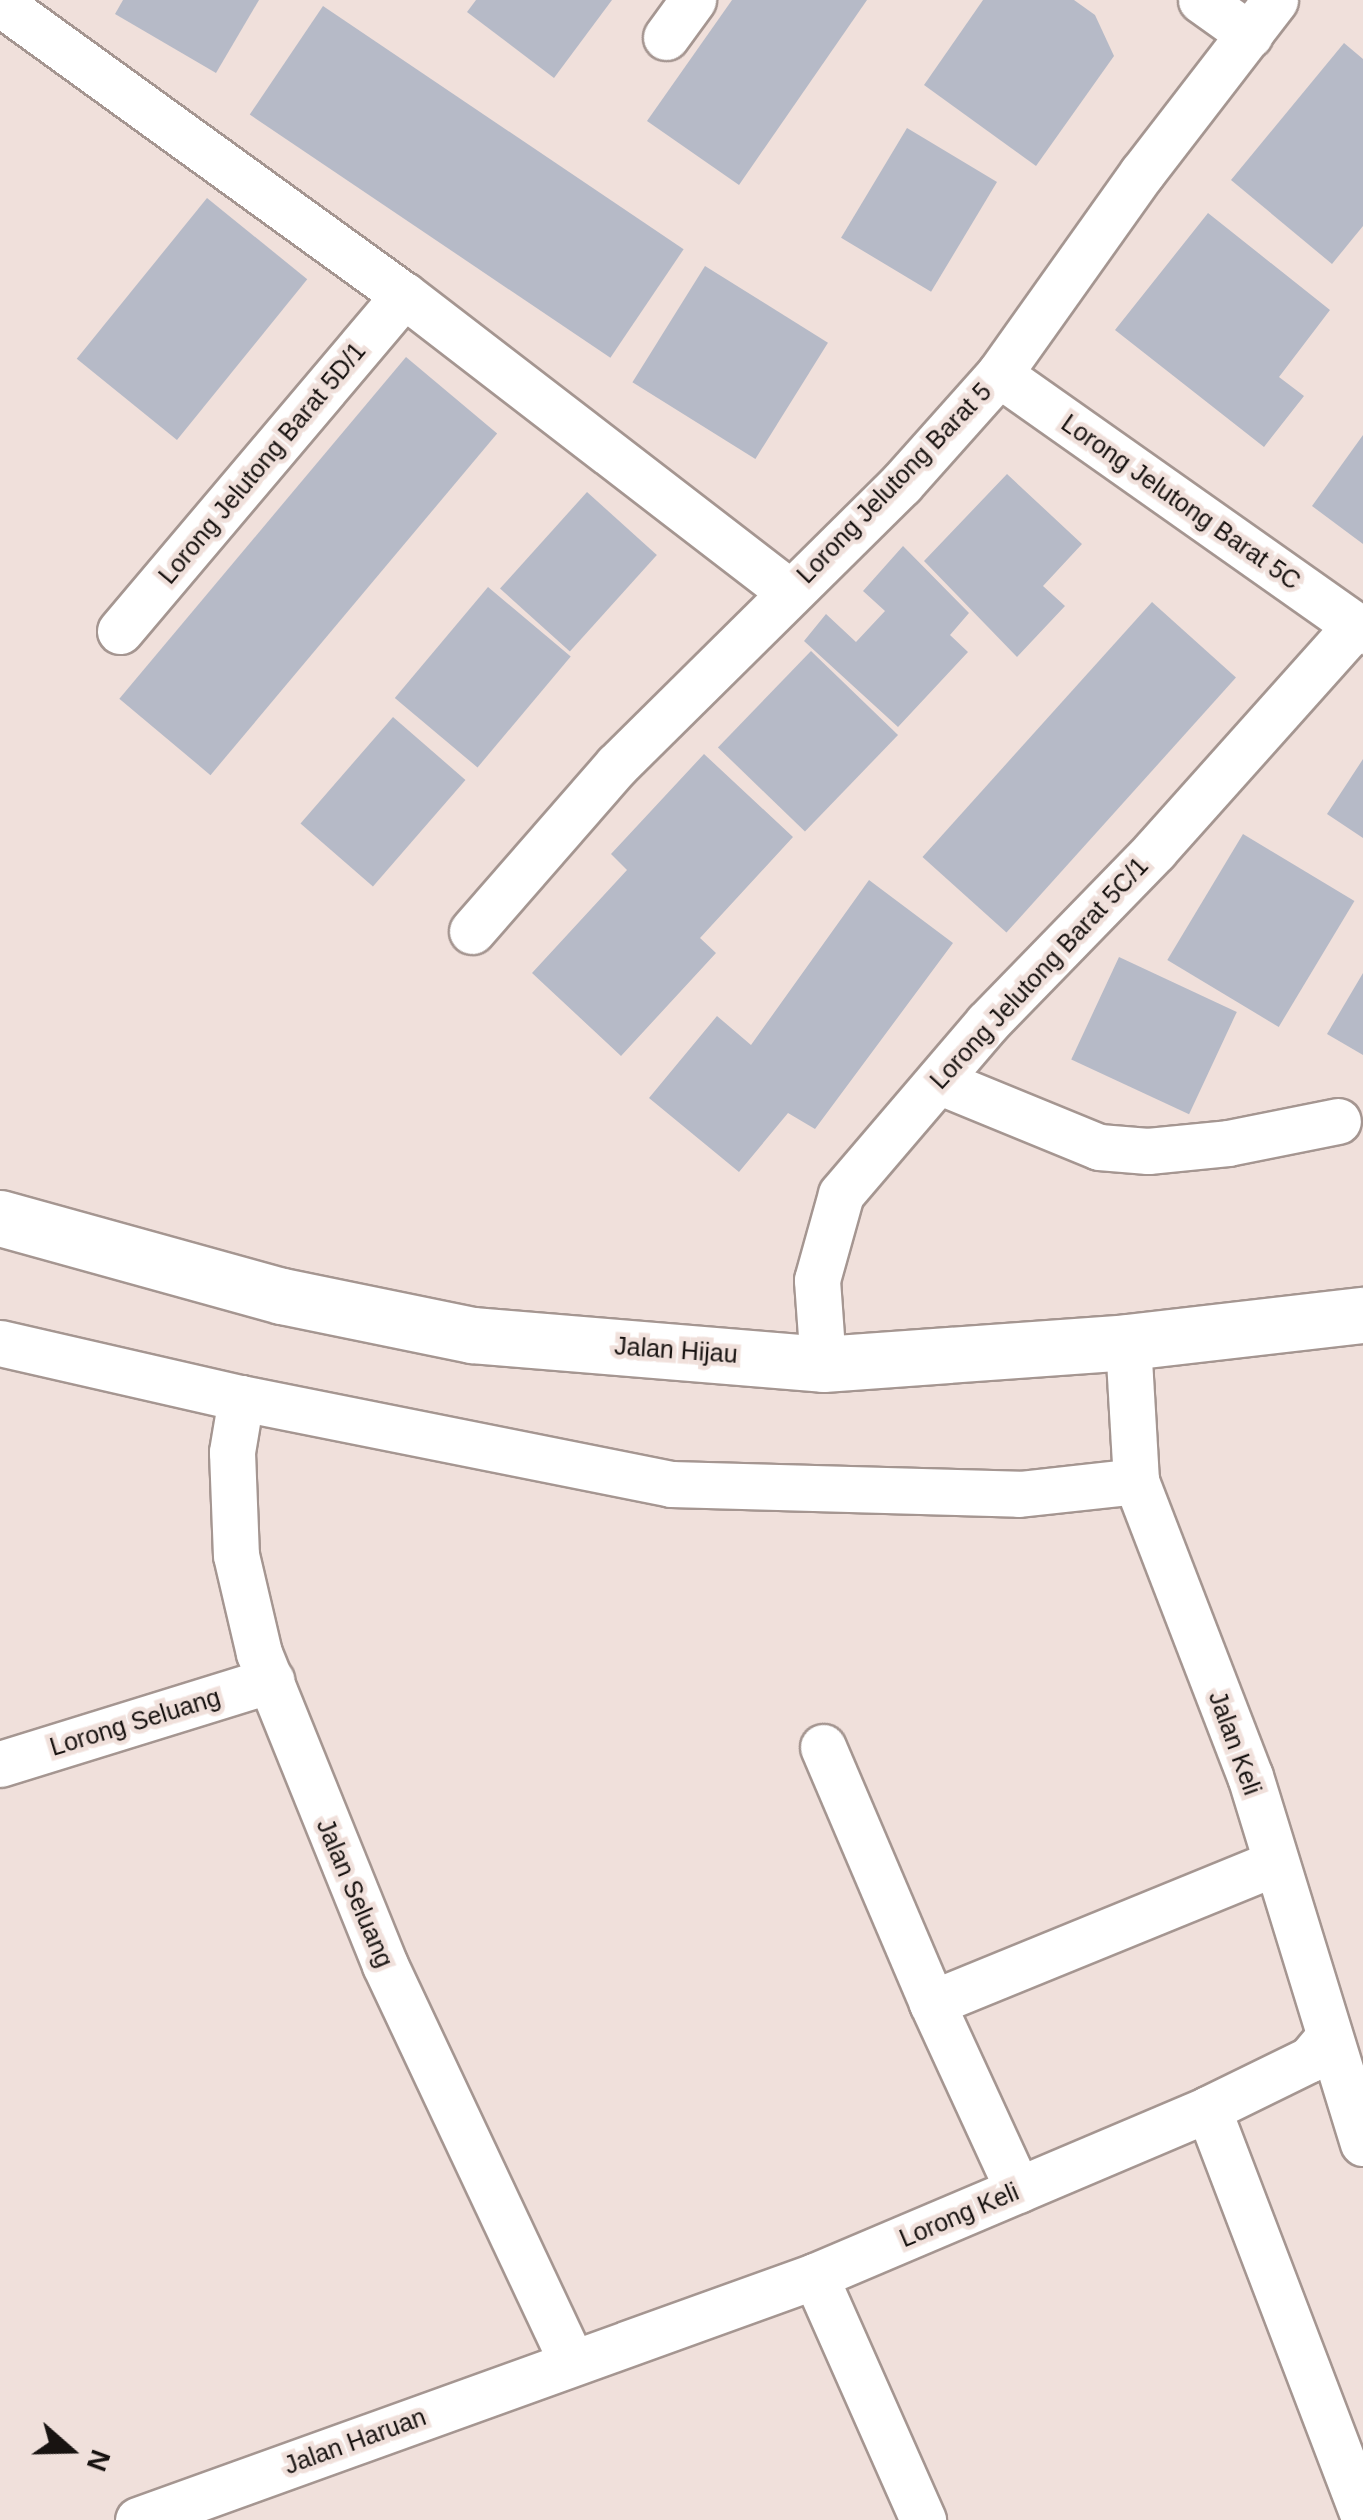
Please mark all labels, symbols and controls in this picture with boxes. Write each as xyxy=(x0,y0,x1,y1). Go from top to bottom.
street label: Lorong Jelutong Barat 5D/1 xyxy=(152,336,372,590)
street label: Lorong Jelutong Barat 5 xyxy=(791,377,997,589)
street label: Lorong Jelutong Barat 5C xyxy=(1056,408,1306,596)
street label: Lorong Jelutong Barat 5C/1 xyxy=(924,851,1154,1095)
street label: Jalan Hijau xyxy=(613,1331,739,1369)
street label: Lorong Seluang xyxy=(46,1682,224,1762)
street label: Jalan Keli xyxy=(1202,1687,1268,1799)
street label: Jalan Seluang xyxy=(310,1814,400,1972)
street label: Lorong Keli xyxy=(895,2176,1023,2254)
north arrow xyxy=(20,2400,120,2500)
street label: Jalan Haruan xyxy=(280,2401,430,2481)
text: N xyxy=(81,2446,117,2475)

